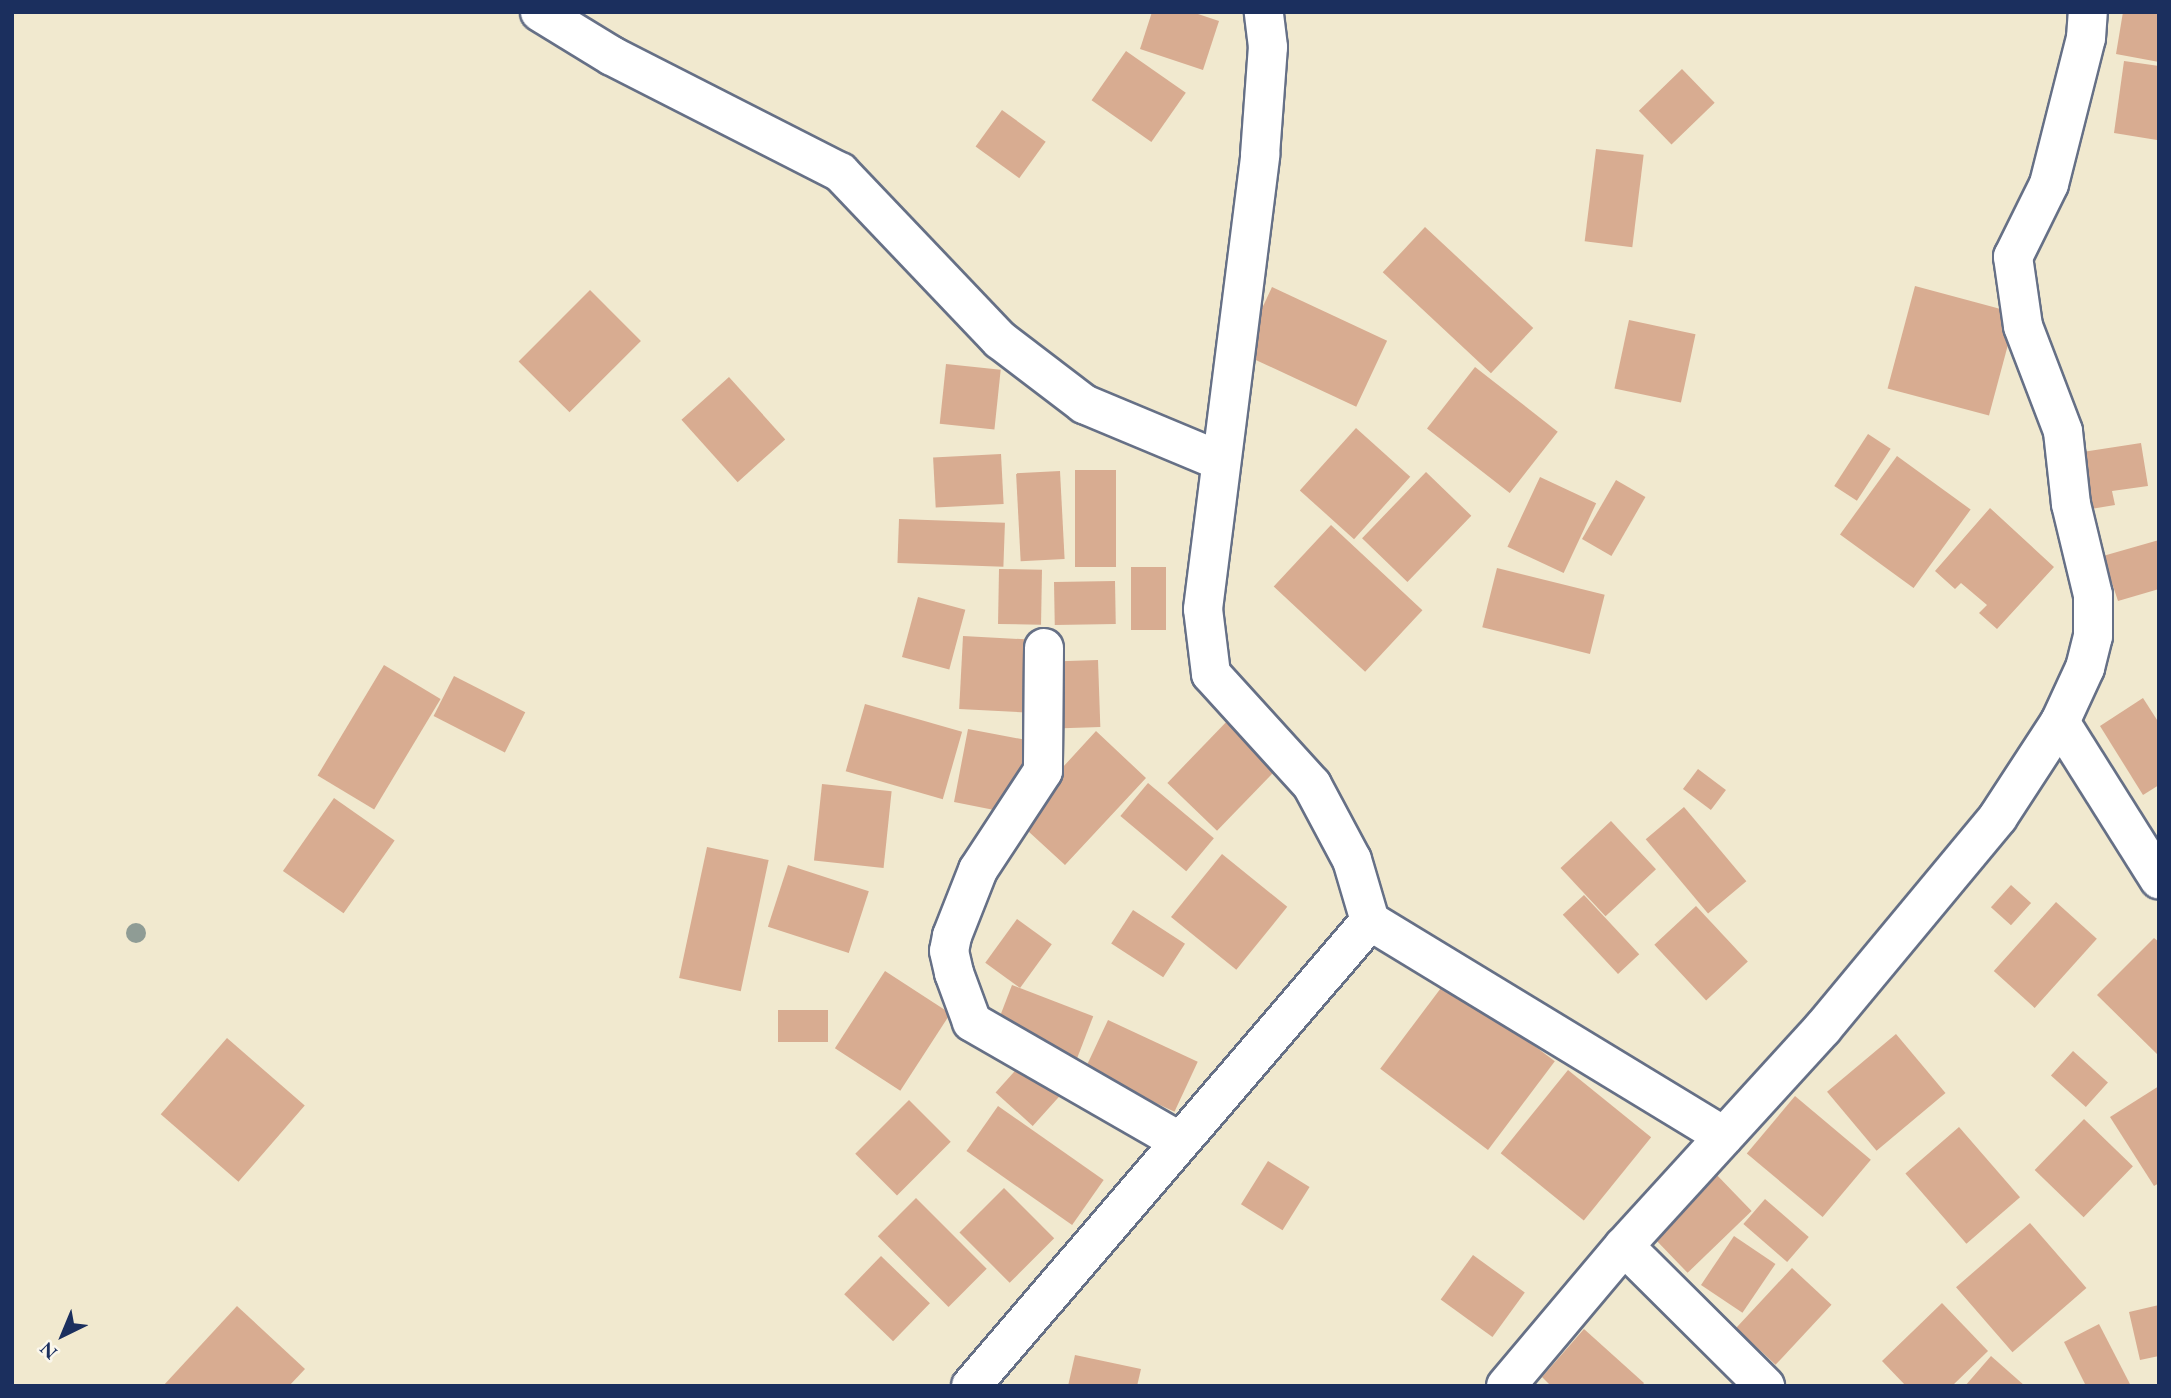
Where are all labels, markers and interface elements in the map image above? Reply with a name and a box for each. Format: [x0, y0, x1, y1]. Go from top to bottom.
north arrow [28, 1300, 98, 1370]
text: N [34, 1336, 62, 1365]

